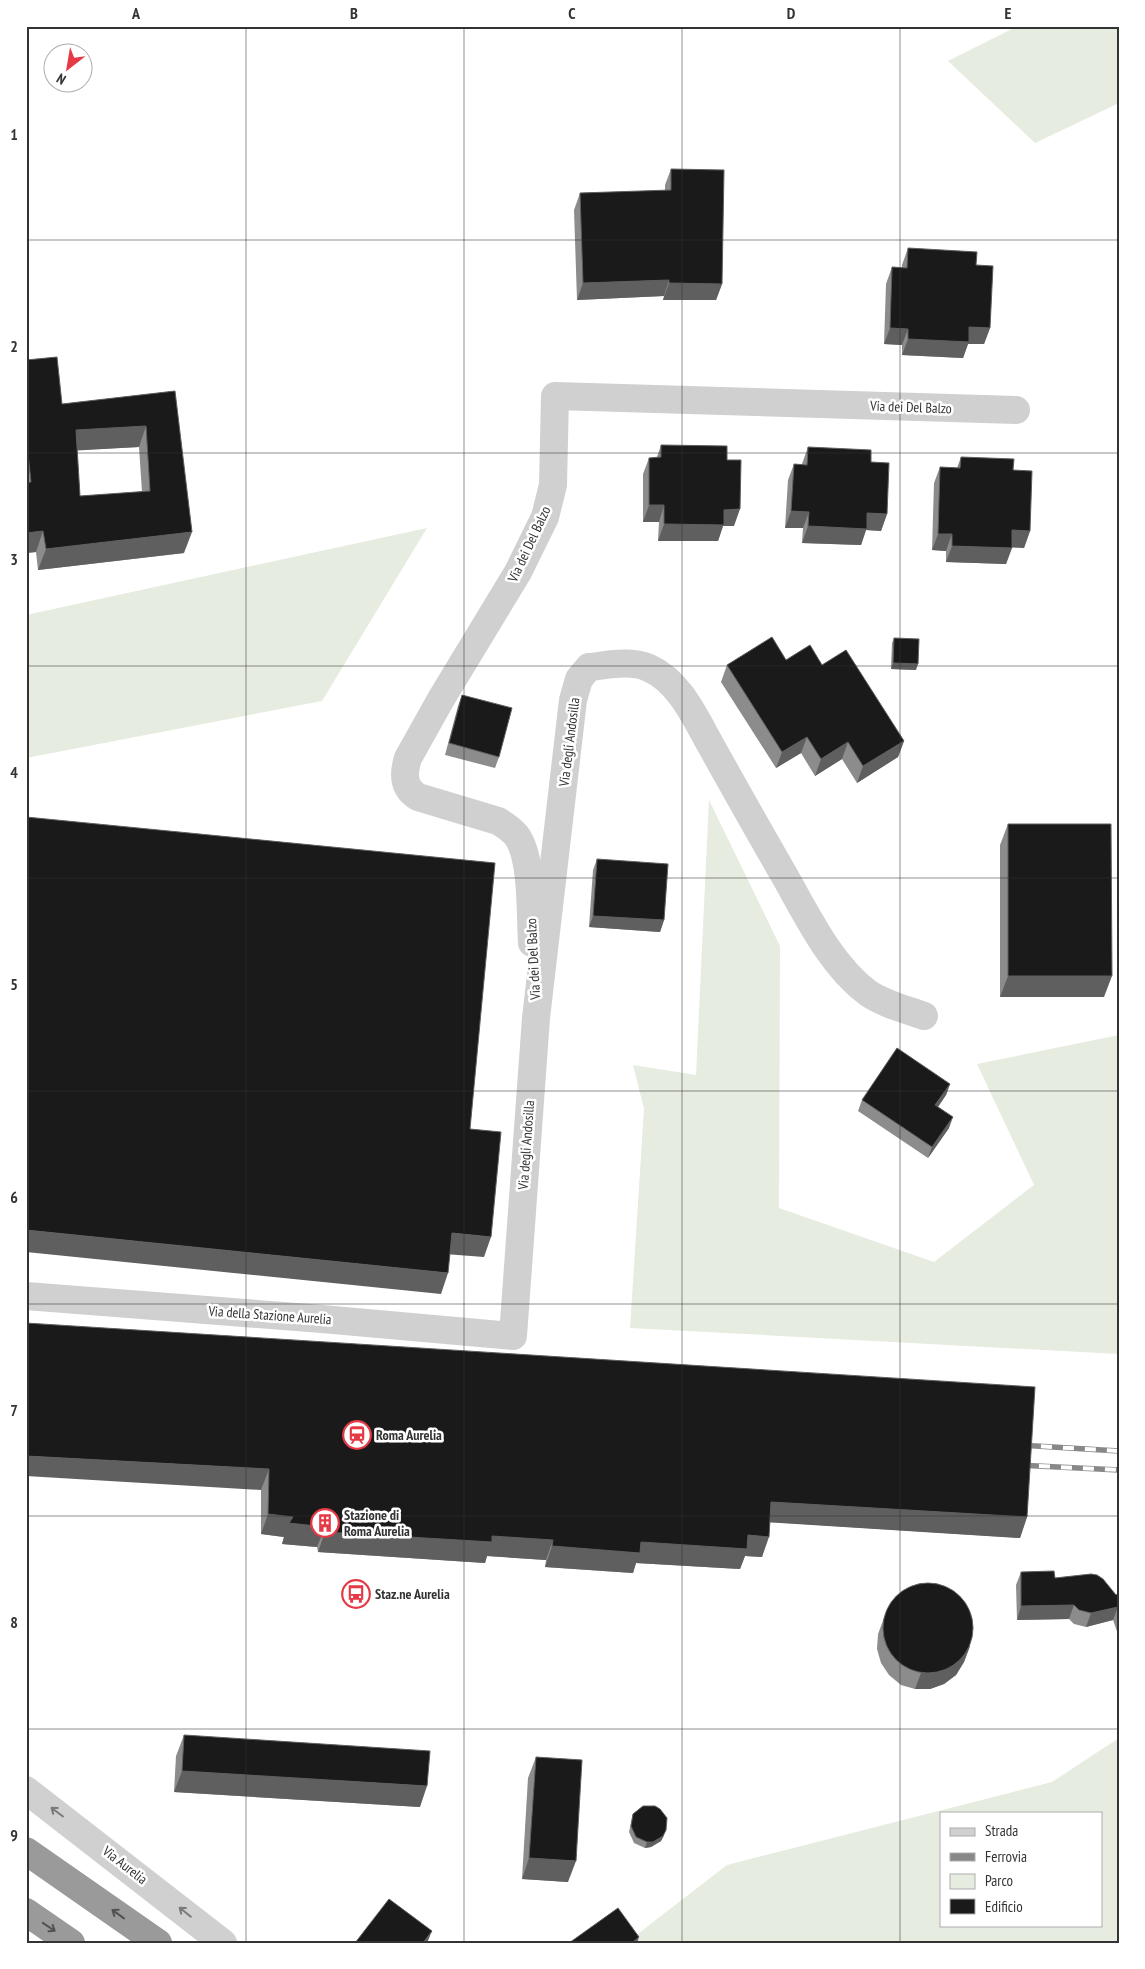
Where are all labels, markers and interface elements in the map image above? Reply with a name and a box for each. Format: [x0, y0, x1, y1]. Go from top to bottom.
text: A [131, 3, 141, 23]
text: B [350, 3, 358, 23]
text: C [568, 3, 576, 23]
text: D [787, 3, 796, 23]
text: E [1005, 3, 1012, 23]
north arrow [42, 42, 92, 92]
text: N [53, 69, 69, 89]
text: 1 [10, 124, 18, 144]
text: 2 [10, 336, 18, 356]
street label: Via dei Del Balzo [869, 397, 952, 417]
street label: Via dei Del Balzo [503, 503, 554, 586]
text: 3 [10, 549, 18, 569]
street label: Via degli Andosilla [554, 696, 583, 789]
text: 4 [10, 762, 18, 782]
street label: Via dei Del Balzo [522, 918, 544, 1001]
text: 5 [10, 974, 18, 994]
street label: Via degli Andosilla [514, 1100, 538, 1191]
text: 6 [10, 1187, 18, 1207]
street label: Via della Stazione Aurelia [207, 1302, 332, 1328]
text: 7 [10, 1400, 18, 1420]
station icon: Roma Aurelia [342, 1420, 372, 1450]
place label: Roma Aurelia [376, 1426, 442, 1444]
place label: Stazione di Roma Aurelia [344, 1506, 410, 1540]
building icon: Stazione di Roma Aurelia [310, 1508, 340, 1538]
bus stop icon: Staz.ne Aurelia [341, 1579, 371, 1609]
place label: Staz.ne Aurelia [375, 1585, 450, 1603]
text: 8 [10, 1612, 18, 1632]
one-way arrow [51, 1807, 64, 1818]
legend [940, 1812, 1102, 1926]
text: Strada [985, 1821, 1018, 1840]
text: 9 [10, 1825, 18, 1845]
street label: Via Aurelia [98, 1841, 151, 1888]
text: Ferrovia [985, 1847, 1027, 1866]
text: Parco [985, 1871, 1013, 1890]
text: Edificio [985, 1897, 1023, 1916]
one-way arrow [179, 1907, 192, 1918]
one-way arrow [112, 1909, 125, 1920]
one-way arrow [41, 1923, 55, 1933]

